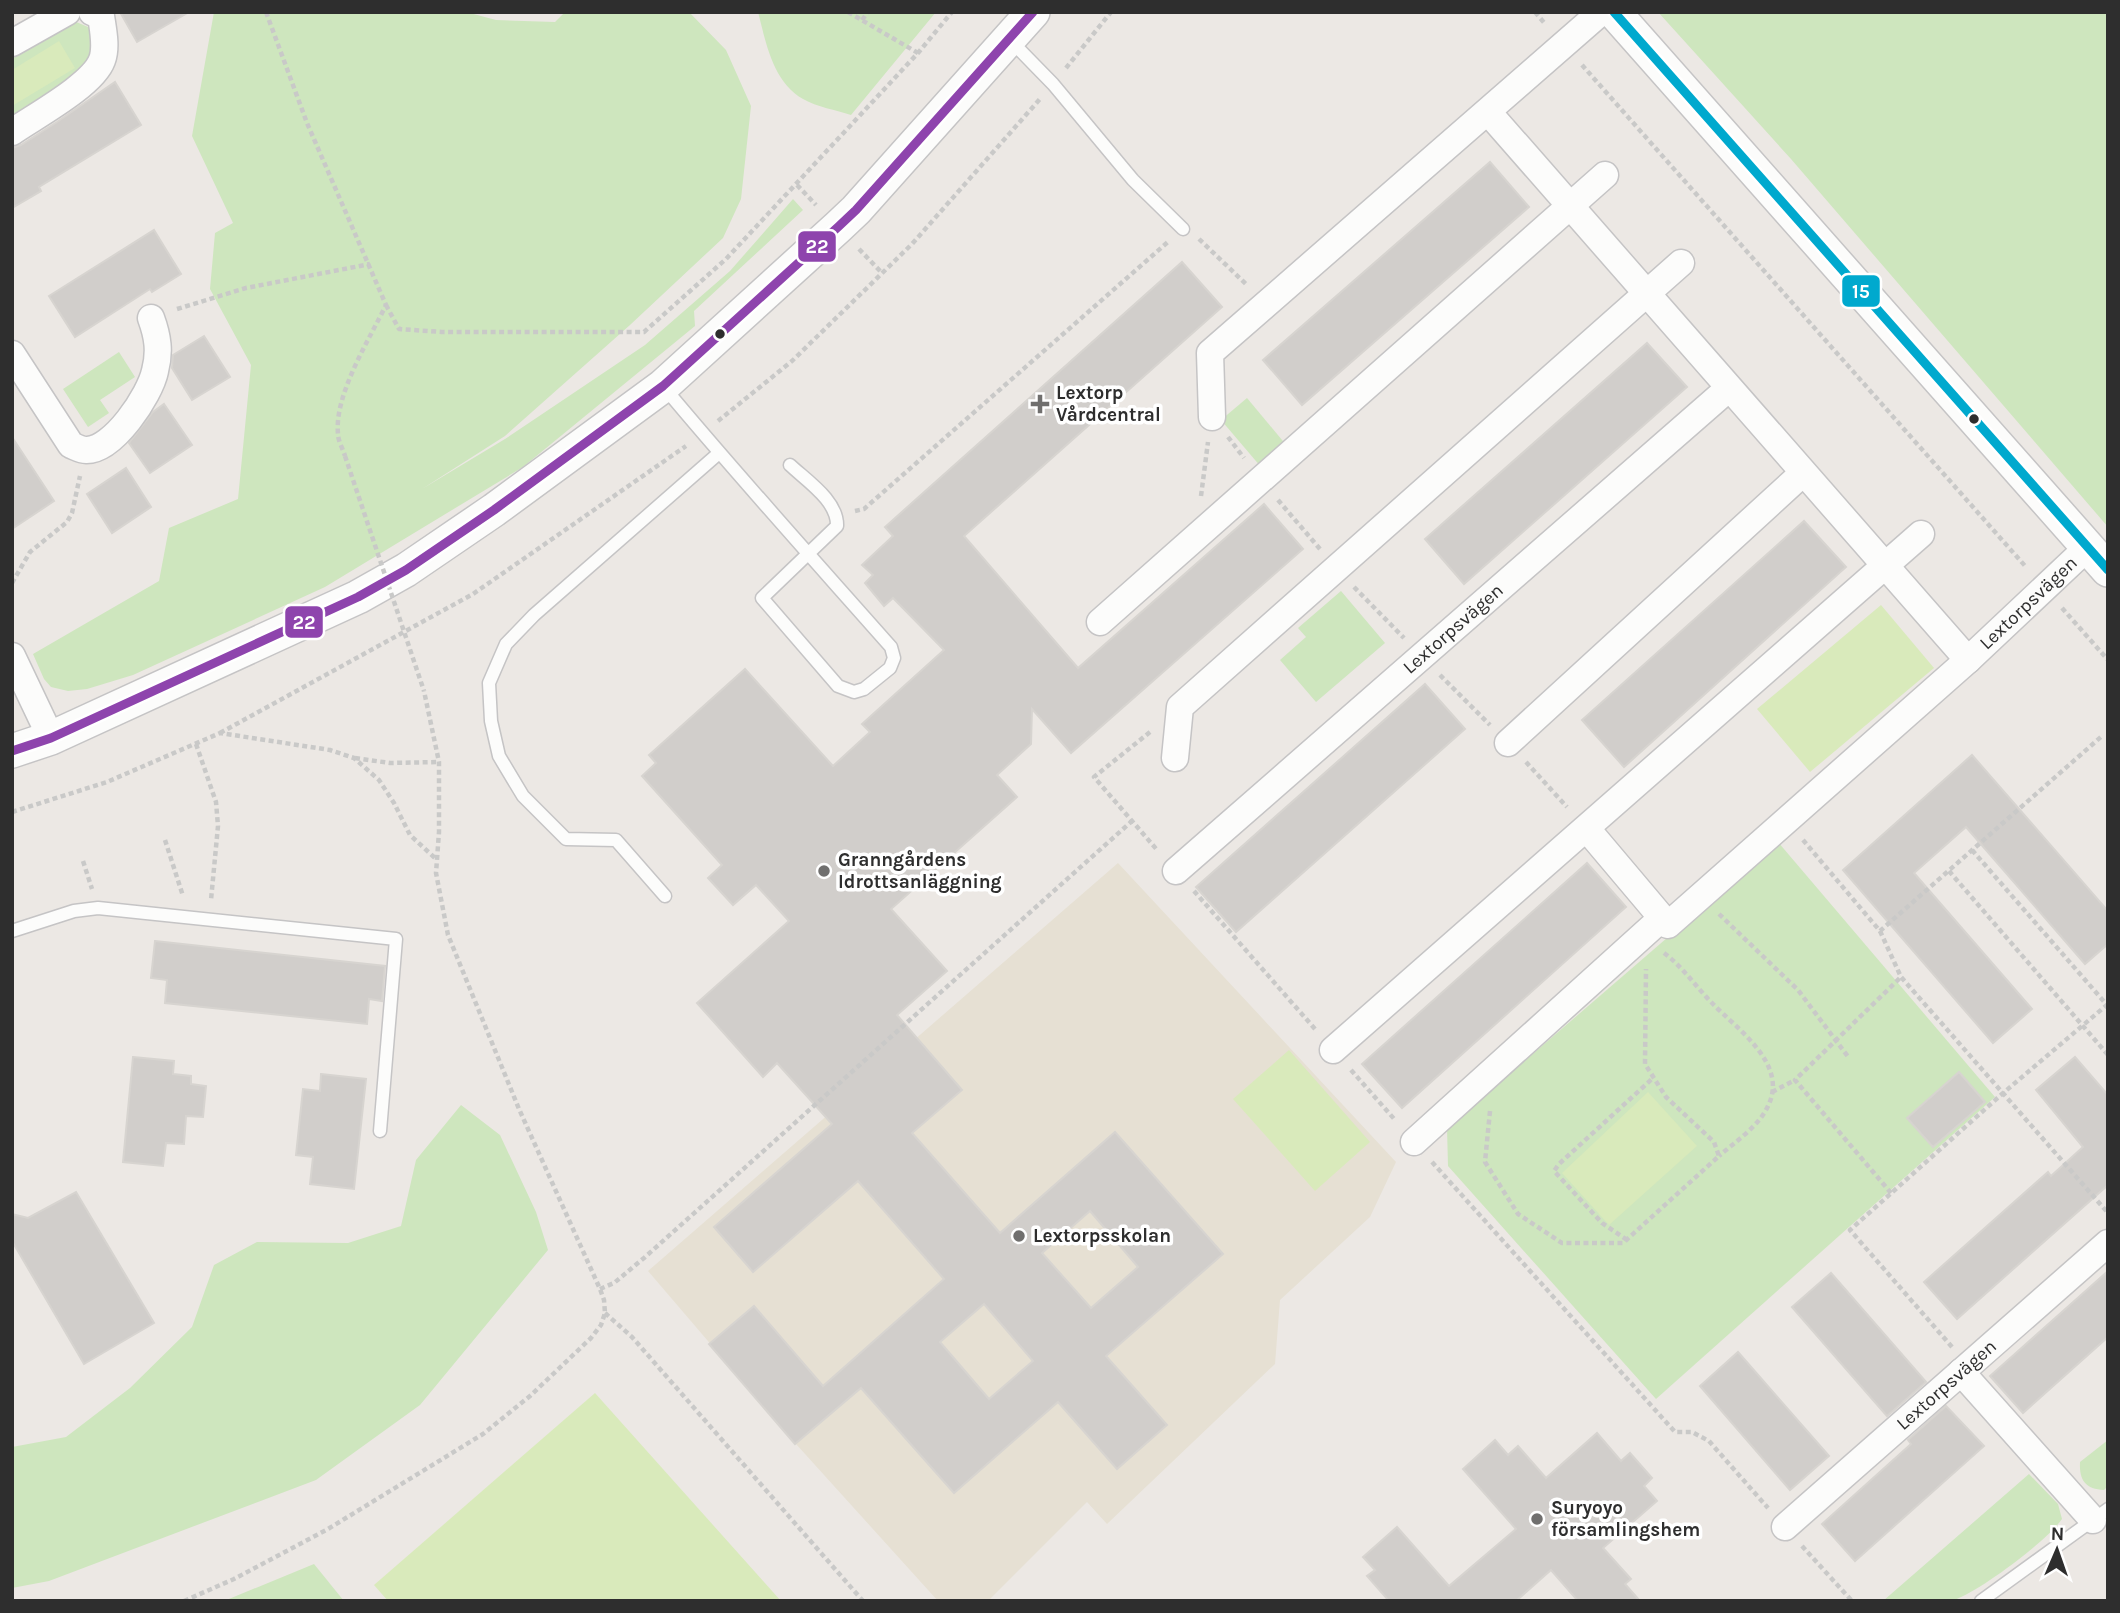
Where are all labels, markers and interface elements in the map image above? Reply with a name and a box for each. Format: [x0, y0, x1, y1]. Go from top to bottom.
line badge: 22 [797, 230, 837, 263]
text: 22 [806, 236, 829, 258]
line badge: 15 [1841, 274, 1881, 308]
text: 15 [1852, 281, 1870, 303]
unlabelled marker [713, 327, 727, 341]
place label: Lextorp Vårdcentral [1056, 382, 1161, 426]
marker: Lextorp Vårdcentral [1030, 394, 1050, 414]
unlabelled marker [1967, 412, 1981, 426]
street label: Lextorpsvägen [1975, 552, 2082, 654]
street label: Lextorpsvägen [1399, 579, 1508, 679]
line badge: 22 [284, 605, 324, 639]
text: 22 [293, 612, 316, 634]
place label: Granngårdens Idrottsanläggning [838, 849, 1002, 893]
marker: Granngårdens Idrottsanläggning [816, 863, 832, 879]
place label: Lextorpsskolan [1033, 1225, 1171, 1247]
marker: Lextorpsskolan [1011, 1228, 1027, 1244]
street label: Lextorpsvägen [1892, 1335, 2001, 1435]
place label: Suryoyo församlingshem [1551, 1497, 1700, 1541]
marker: Suryoyo församlingshem [1529, 1511, 1545, 1527]
north arrow [2022, 1515, 2092, 1585]
text: N [2050, 1523, 2065, 1545]

